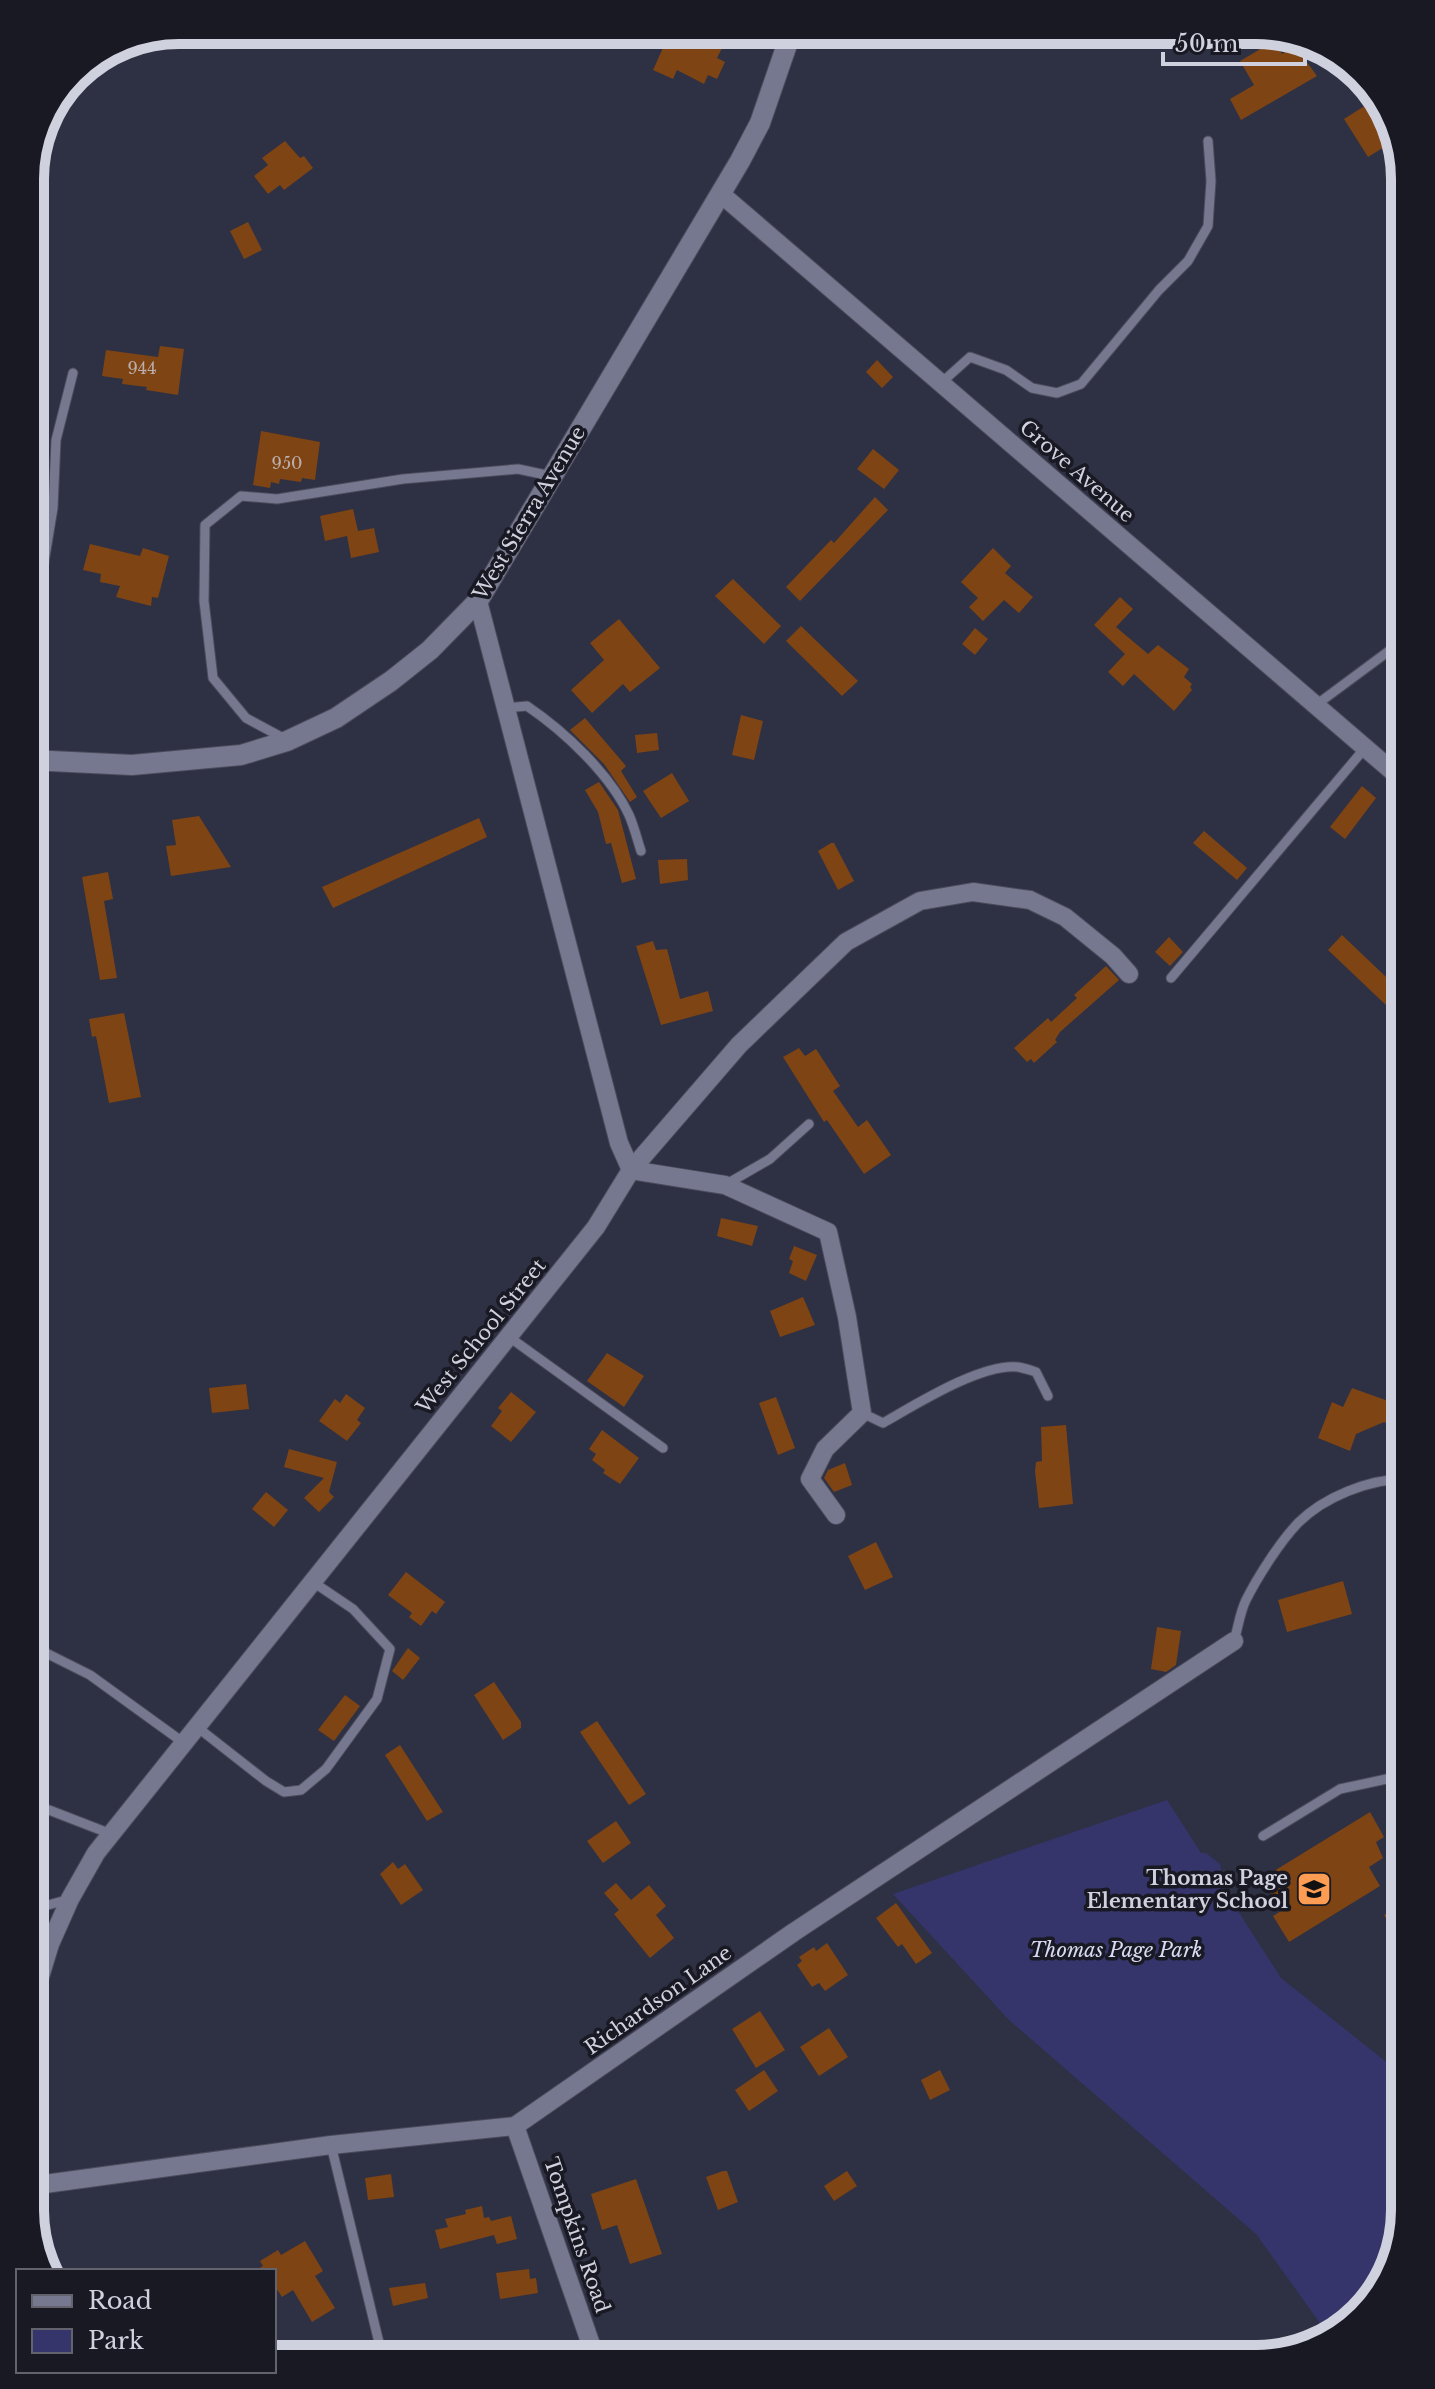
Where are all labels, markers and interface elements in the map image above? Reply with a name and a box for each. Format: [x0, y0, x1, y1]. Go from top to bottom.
scale bar [1163, 16, 1305, 66]
text: 50 m [1175, 29, 1239, 58]
house number: 944 [127, 358, 157, 378]
street label: Grove Avenue [1015, 415, 1139, 527]
street label: West Sierra Avenue [467, 422, 590, 605]
house number: 950 [272, 453, 302, 473]
street label: West School Street [411, 1254, 551, 1419]
place label: Thomas Page Elementary School [1087, 1866, 1288, 1913]
school or university icon: Thomas Page Elementary School [1295, 1870, 1333, 1908]
park label: Thomas Page Park [1030, 1938, 1202, 1962]
street label: Richardson Lane [580, 1940, 736, 2060]
street label: Tompkins Road [539, 2154, 615, 2316]
legend [16, 2269, 276, 2373]
text: Road [88, 2286, 152, 2315]
text: Park [88, 2326, 144, 2355]

